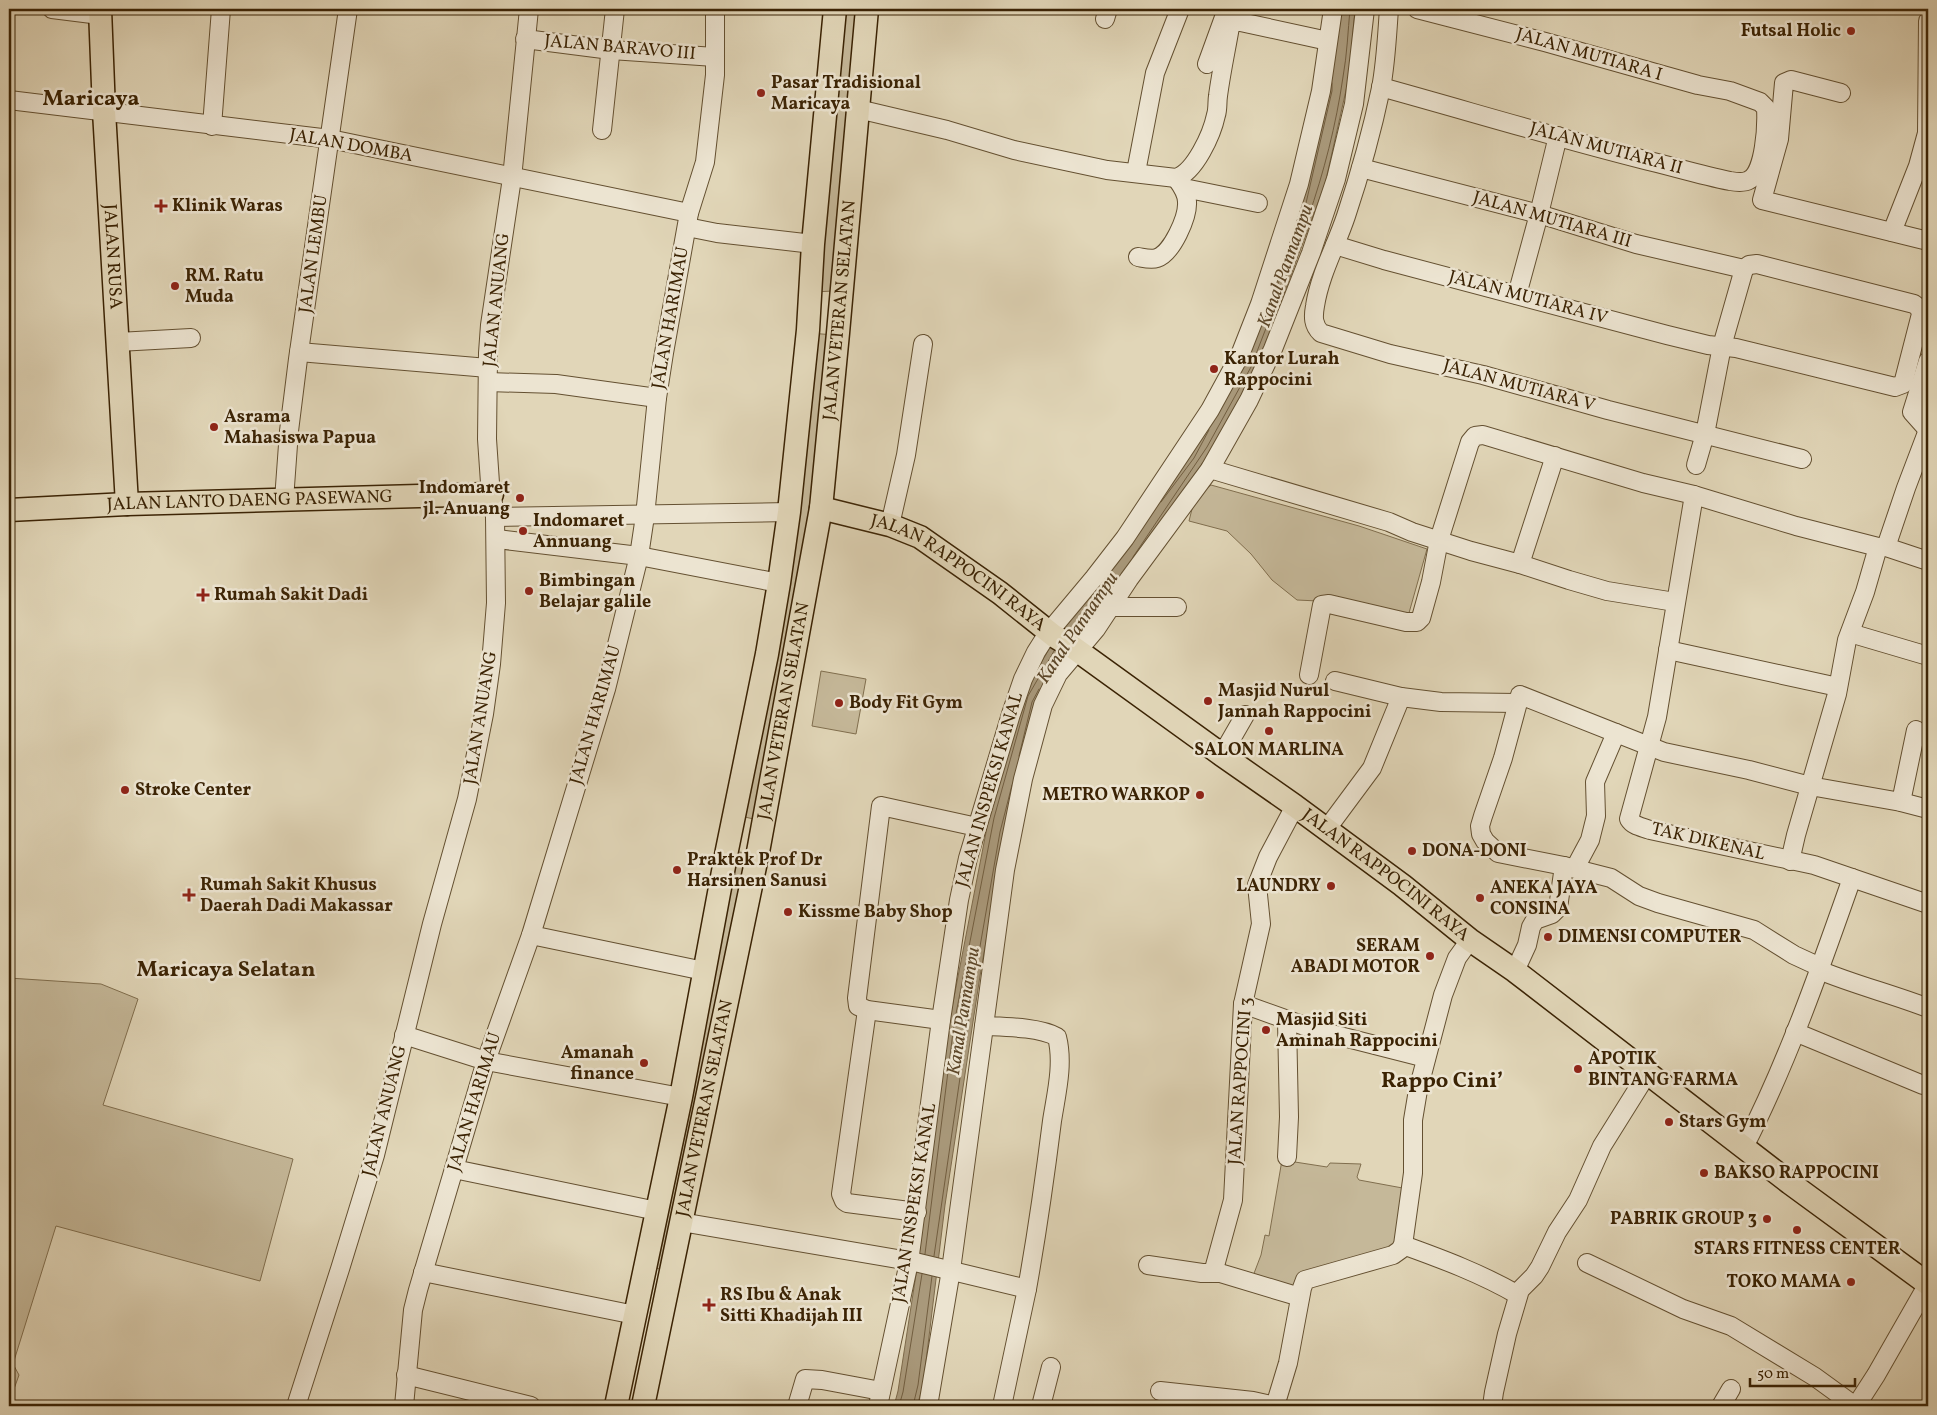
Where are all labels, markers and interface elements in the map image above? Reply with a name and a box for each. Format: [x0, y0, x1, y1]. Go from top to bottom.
place label: Futsal Holic [1741, 19, 1841, 44]
street label: JALAN MUTIARA I [1513, 22, 1665, 88]
marker: Futsal Holic [1845, 25, 1857, 37]
street label: JALAN BARAVO III [543, 29, 697, 67]
place label: Pasar Tradisional Maricaya [771, 71, 921, 117]
district label: Maricaya [43, 84, 139, 115]
marker: Pasar Tradisional Maricaya [755, 87, 767, 99]
street label: JALAN MUTIARA II [1527, 117, 1685, 181]
street label: JALAN DOMBA [287, 123, 415, 169]
street label: JALAN MUTIARA III [1470, 185, 1634, 255]
street label: JALAN LEMBU [293, 193, 335, 315]
place label: Klinik Waras [172, 194, 283, 219]
marker: Klinik Waras [154, 199, 168, 213]
street label: JALAN VETERAN SELATAN [817, 199, 862, 422]
water label: Kanal Pannampu [1252, 200, 1320, 331]
street label: JALAN RUSA [97, 203, 128, 310]
street label: JALAN ANUANG [478, 232, 516, 368]
street label: JALAN HARIMAU [646, 245, 696, 391]
place label: RM. Ratu Muda [185, 264, 264, 310]
street label: JALAN MUTIARA IV [1446, 265, 1610, 331]
marker: RM. Ratu Muda [169, 280, 181, 292]
place label: Kantor Lurah Rappocini [1224, 347, 1340, 393]
street label: JALAN MUTIARA V [1440, 354, 1598, 418]
marker: Kantor Lurah Rappocini [1208, 363, 1220, 375]
place label: Asrama Mahasiswa Papua [224, 405, 376, 451]
marker: Asrama Mahasiswa Papua [208, 421, 220, 433]
place label: Indomaret jl. Anuang [419, 476, 510, 522]
street label: JALAN LANTO DAENG PASEWANG [106, 484, 393, 518]
marker: Indomaret jl. Anuang [514, 492, 526, 504]
street label: JALAN RAPPOCINI RAYA [868, 508, 1052, 638]
place label: Indomaret Annuang [533, 509, 625, 555]
marker: Indomaret Annuang [517, 525, 529, 537]
water label: Kanal Pannampu [1031, 567, 1125, 689]
place label: Bimbingan Belajar galile [539, 569, 651, 615]
place label: Rumah Sakit Dadi [214, 583, 368, 608]
marker: Bimbingan Belajar galile [523, 585, 535, 597]
marker: Rumah Sakit Dadi [196, 588, 210, 602]
street label: JALAN VETERAN SELATAN [752, 600, 816, 822]
street label: JALAN HARIMAU [564, 642, 628, 788]
street label: JALAN ANUANG [458, 649, 504, 787]
place label: Masjid Nurul Jannah Rappocini [1217, 679, 1371, 725]
street label: JALAN INSPEKSI KANAL [950, 689, 1030, 891]
place label: Body Fit Gym [849, 691, 963, 716]
marker: Masjid Nurul Jannah Rappocini [1202, 695, 1214, 707]
marker: Body Fit Gym [833, 697, 845, 709]
marker: SALON MARLINA [1263, 725, 1275, 737]
place label: SALON MARLINA [1194, 738, 1344, 763]
place label: Stroke Center [135, 778, 251, 803]
place label: METRO WARKOP [1042, 783, 1190, 808]
marker: Stroke Center [119, 784, 131, 796]
marker: METRO WARKOP [1194, 789, 1206, 801]
street label: JALAN RAPPOCINI RAYA [1297, 803, 1475, 947]
street label: TAK DIKENAL [1649, 817, 1767, 867]
place label: DONA-DONI [1422, 839, 1527, 864]
marker: DONA-DONI [1406, 845, 1418, 857]
place label: Praktek Prof Dr Harsinen Sanusi [687, 848, 827, 894]
marker: Praktek Prof Dr Harsinen Sanusi [671, 864, 683, 876]
place label: Rumah Sakit Khusus Daerah Dadi Makassar [200, 873, 393, 919]
place label: LAUNDRY [1236, 874, 1322, 899]
place label: ANEKA JAYA CONSINA [1490, 876, 1598, 922]
marker: LAUNDRY [1325, 880, 1337, 892]
marker: Rumah Sakit Khusus Daerah Dadi Makassar [182, 888, 196, 902]
marker: ANEKA JAYA CONSINA [1474, 892, 1486, 904]
place label: Kissme Baby Shop [798, 900, 953, 925]
marker: Kissme Baby Shop [782, 906, 794, 918]
place label: DIMENSI COMPUTER [1558, 925, 1742, 950]
marker: DIMENSI COMPUTER [1542, 931, 1554, 943]
place label: SERAM ABADI MOTOR [1291, 934, 1420, 980]
water label: Kanal Pannampu [941, 945, 987, 1077]
marker: SERAM ABADI MOTOR [1424, 950, 1436, 962]
district label: Maricaya Selatan [137, 955, 315, 986]
street label: JALAN RAPPOCINI 3 [1223, 996, 1259, 1166]
street label: JALAN VETERAN SELATAN [670, 998, 739, 1219]
place label: Masjid Siti Aminah Rappocini [1276, 1008, 1438, 1054]
marker: Masjid Siti Aminah Rappocini [1260, 1024, 1272, 1036]
street label: JALAN HARIMAU [442, 1029, 508, 1175]
place label: Amanah finance [561, 1041, 634, 1087]
street label: JALAN ANUANG [357, 1043, 413, 1179]
place label: APOTIK BINTANG FARMA [1588, 1047, 1738, 1093]
marker: Amanah finance [638, 1057, 650, 1069]
marker: APOTIK BINTANG FARMA [1572, 1063, 1584, 1075]
district label: Rappo Ciniʼ [1381, 1066, 1503, 1097]
street label: JALAN INSPEKSI KANAL [887, 1101, 943, 1305]
place label: Stars Gym [1679, 1110, 1766, 1135]
marker: Stars Gym [1663, 1116, 1675, 1128]
place label: BAKSO RAPPOCINI [1714, 1161, 1879, 1186]
marker: BAKSO RAPPOCINI [1698, 1167, 1710, 1179]
place label: PABRIK GROUP 3 [1610, 1207, 1757, 1232]
marker: PABRIK GROUP 3 [1761, 1213, 1773, 1225]
marker: STARS FITNESS CENTER [1791, 1224, 1803, 1236]
place label: STARS FITNESS CENTER [1694, 1237, 1901, 1262]
place label: TOKO MAMA [1726, 1270, 1841, 1295]
marker: TOKO MAMA [1845, 1276, 1857, 1288]
place label: RS Ibu & Anak Sitti Khadijah III [720, 1283, 863, 1329]
marker: RS Ibu & Anak Sitti Khadijah III [702, 1298, 716, 1312]
scale bar [1750, 1355, 1854, 1387]
text: 50 m [1757, 1364, 1789, 1385]

